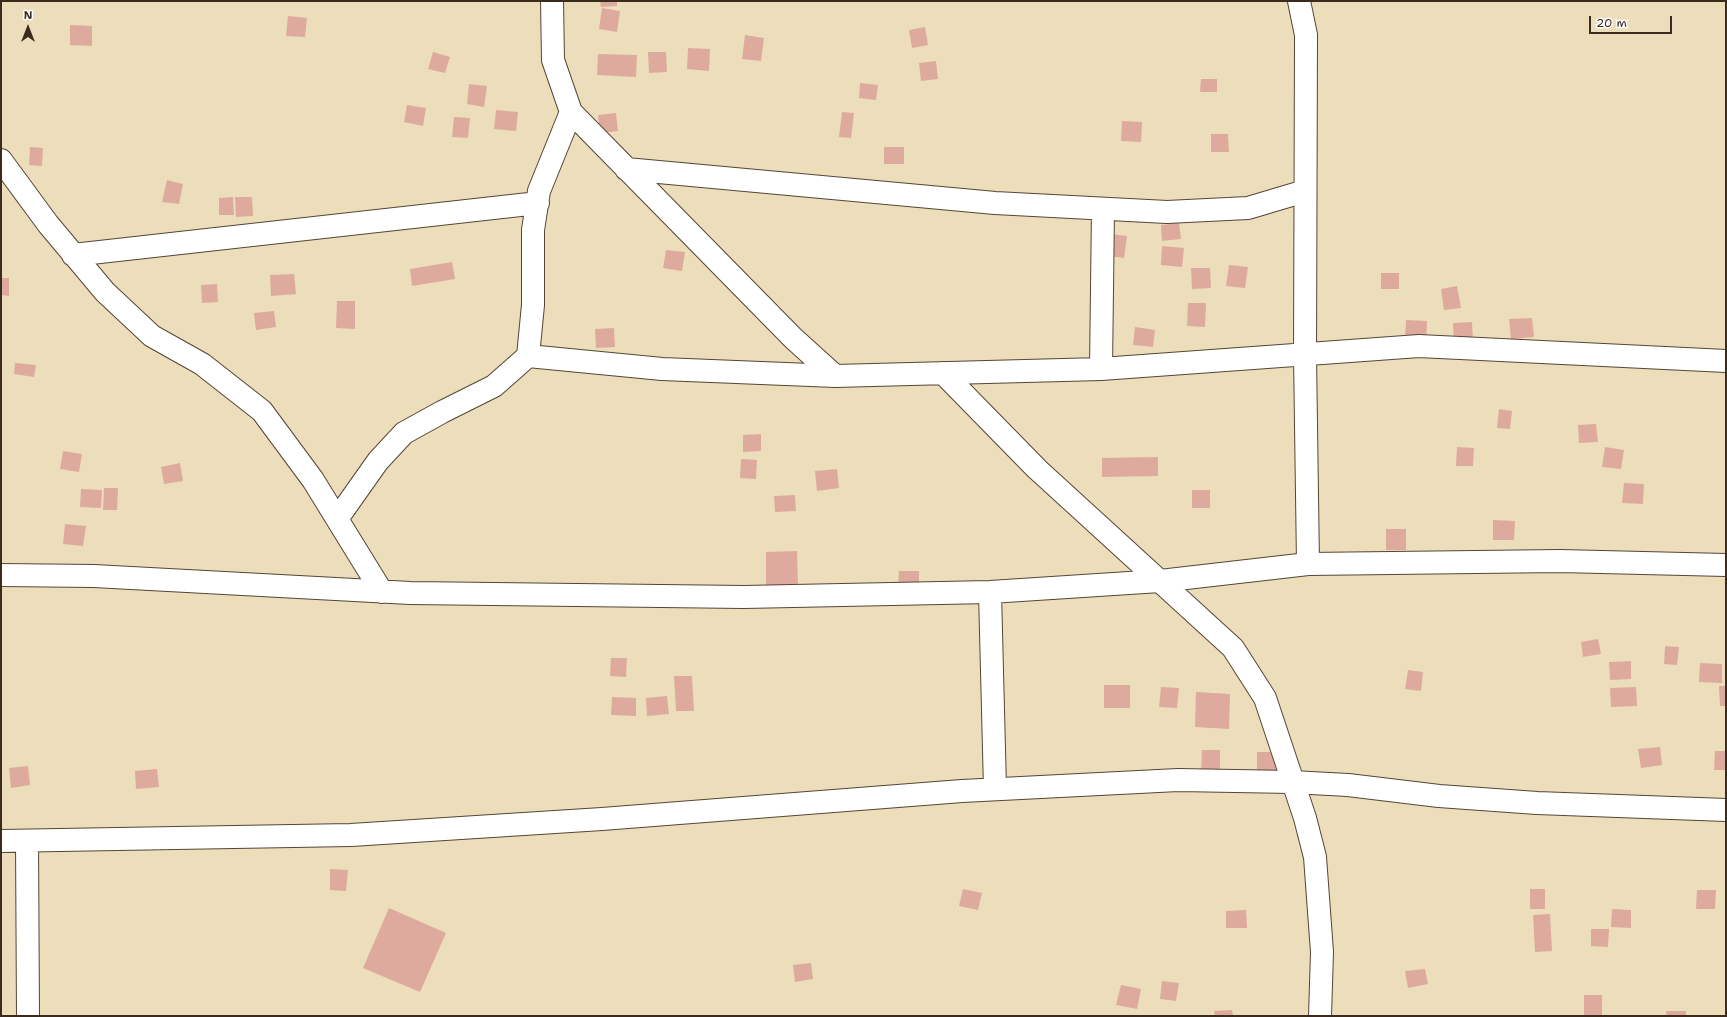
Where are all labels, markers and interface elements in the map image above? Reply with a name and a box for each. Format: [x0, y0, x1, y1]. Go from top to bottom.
north arrow [8, 8, 48, 48]
text: N [24, 8, 32, 23]
scale bar [1591, 8, 1674, 34]
text: 20 m [1596, 15, 1627, 31]

